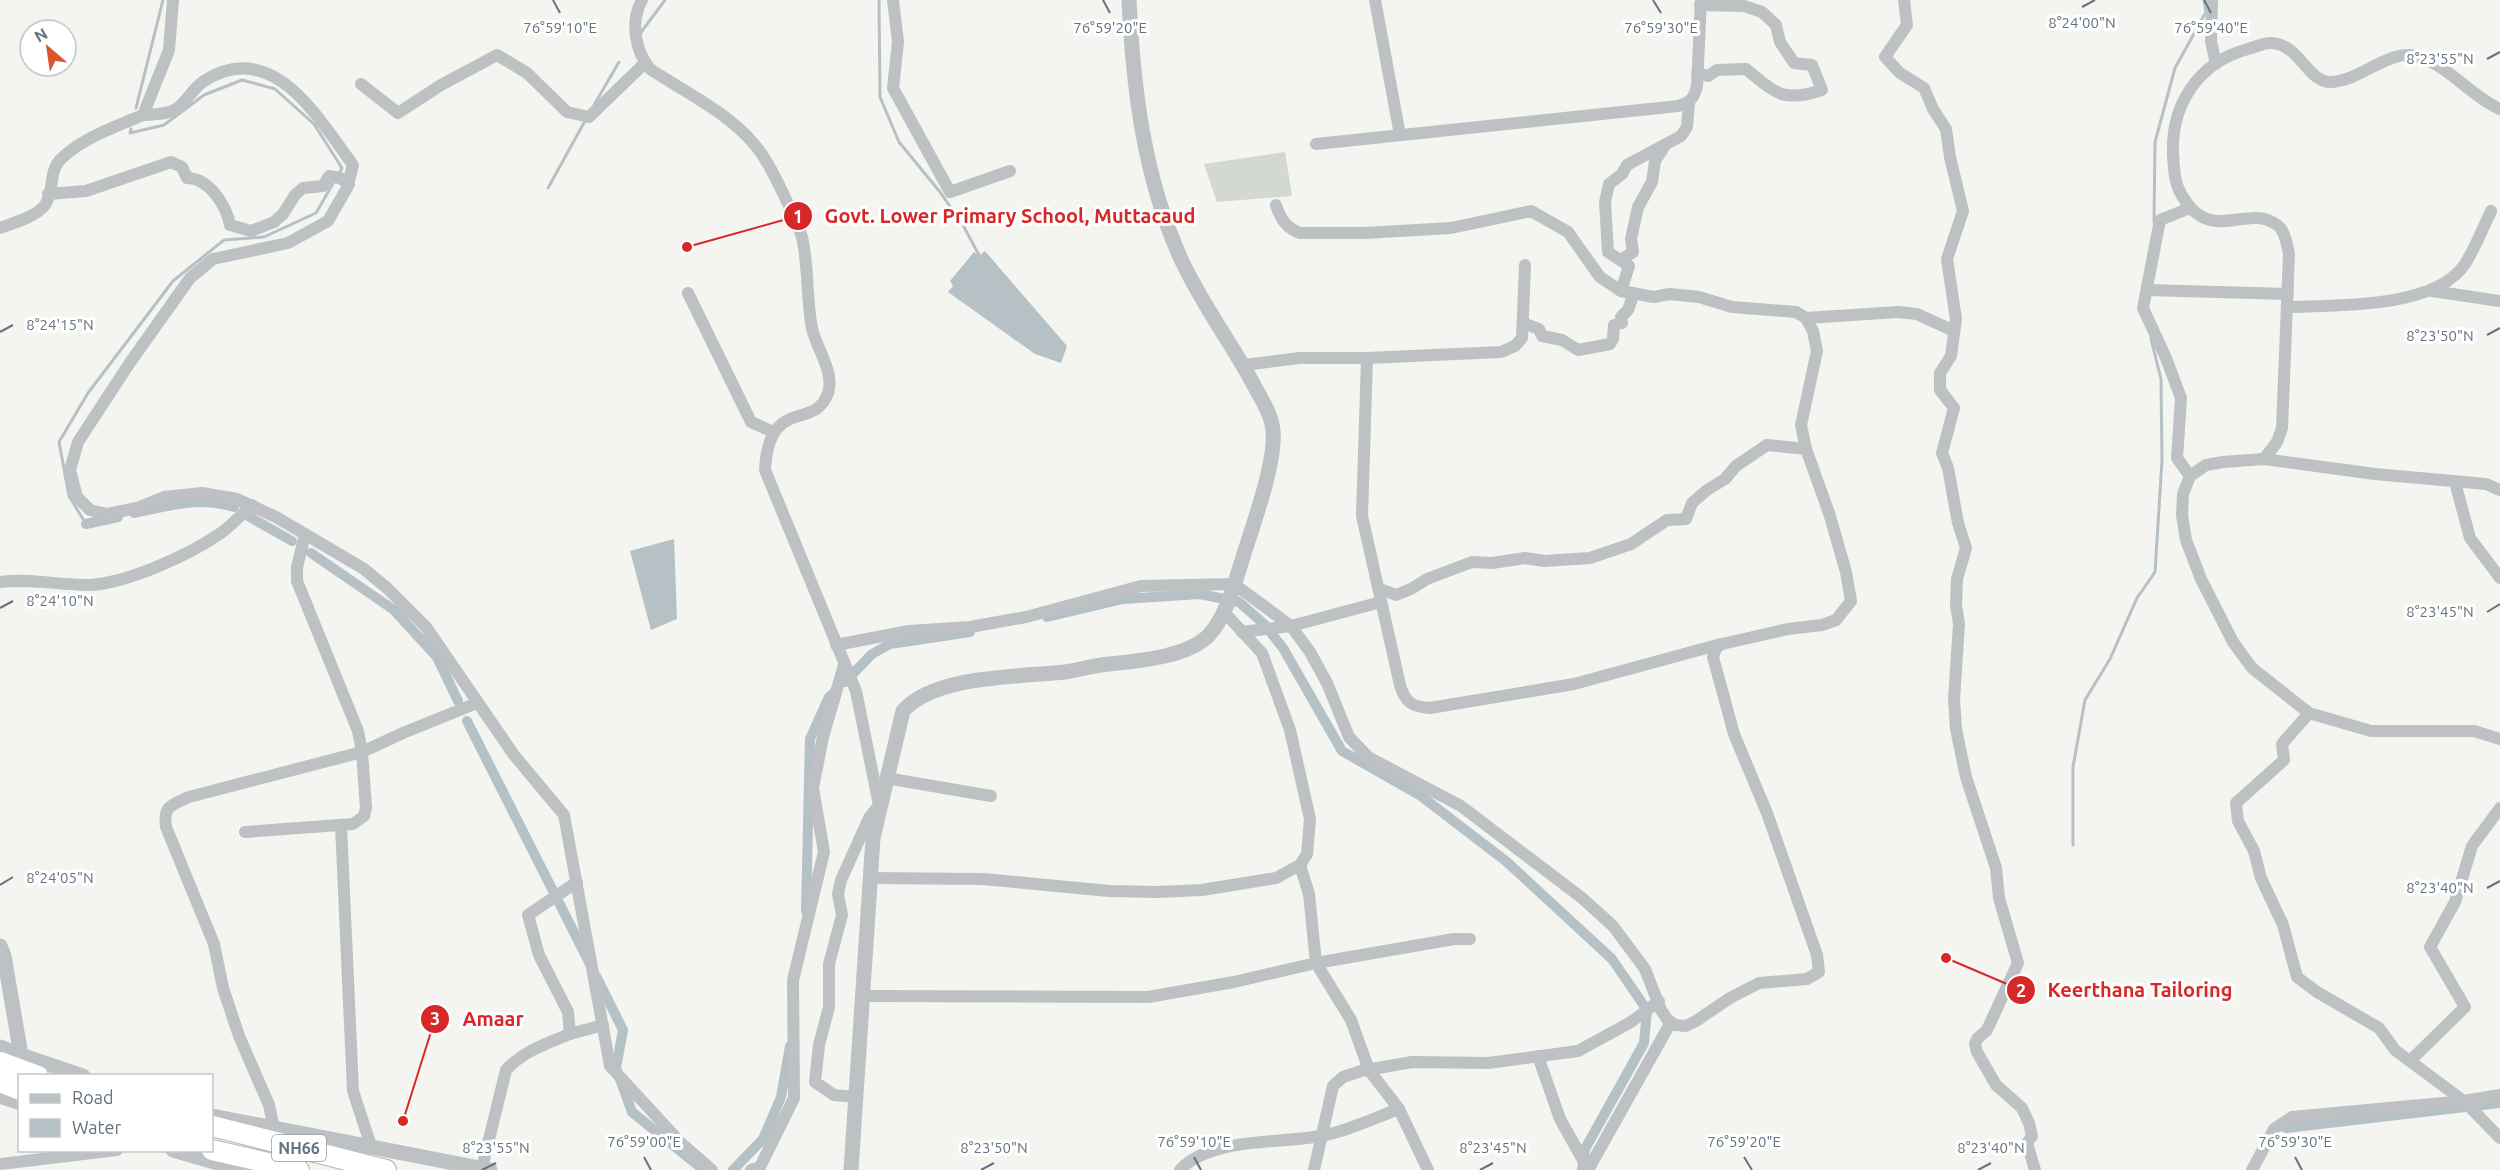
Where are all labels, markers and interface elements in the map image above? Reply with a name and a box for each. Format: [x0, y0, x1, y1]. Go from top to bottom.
text: 8°24'00"N [2048, 14, 2116, 31]
north arrow [18, 18, 78, 78]
text: 76°59'10"E [523, 19, 597, 36]
text: 76°59'20"E [1073, 19, 1147, 36]
text: 76°59'30"E [1624, 19, 1698, 36]
text: 76°59'40"E [2174, 19, 2248, 36]
text: N [31, 24, 50, 46]
text: 8°23'55"N [2406, 50, 2474, 67]
callout: Govt. Lower Primary School, Muttacaud [783, 197, 1208, 235]
text: Govt. Lower Primary School, Muttacaud [825, 204, 1195, 227]
text: 1 [793, 206, 803, 226]
text: 8°24'15"N [26, 316, 94, 333]
text: 8°23'50"N [2406, 327, 2474, 344]
text: 8°24'10"N [26, 592, 94, 609]
text: 8°23'45"N [2406, 603, 2474, 620]
text: 8°24'05"N [26, 869, 94, 886]
text: 8°23'40"N [2406, 879, 2474, 896]
callout: Keerthana Tailoring [2006, 971, 2244, 1009]
text: Keerthana Tailoring [2048, 978, 2232, 1001]
text: 2 [2016, 980, 2026, 1000]
callout: Amaar [420, 1000, 535, 1038]
text: Amaar [462, 1007, 524, 1030]
text: 3 [430, 1008, 440, 1028]
legend [18, 1074, 213, 1152]
text: Road [72, 1087, 114, 1107]
text: Water [72, 1117, 122, 1137]
text: 76°59'00"E [607, 1133, 681, 1150]
text: 76°59'10"E [1157, 1133, 1231, 1150]
text: 76°59'20"E [1707, 1133, 1781, 1150]
text: 76°59'30"E [2258, 1133, 2332, 1150]
road number: NH66 [272, 1135, 326, 1161]
text: 8°23'55"N [462, 1139, 530, 1156]
text: 8°23'50"N [960, 1139, 1028, 1156]
text: 8°23'45"N [1459, 1139, 1527, 1156]
text: 8°23'40"N [1957, 1139, 2025, 1156]

